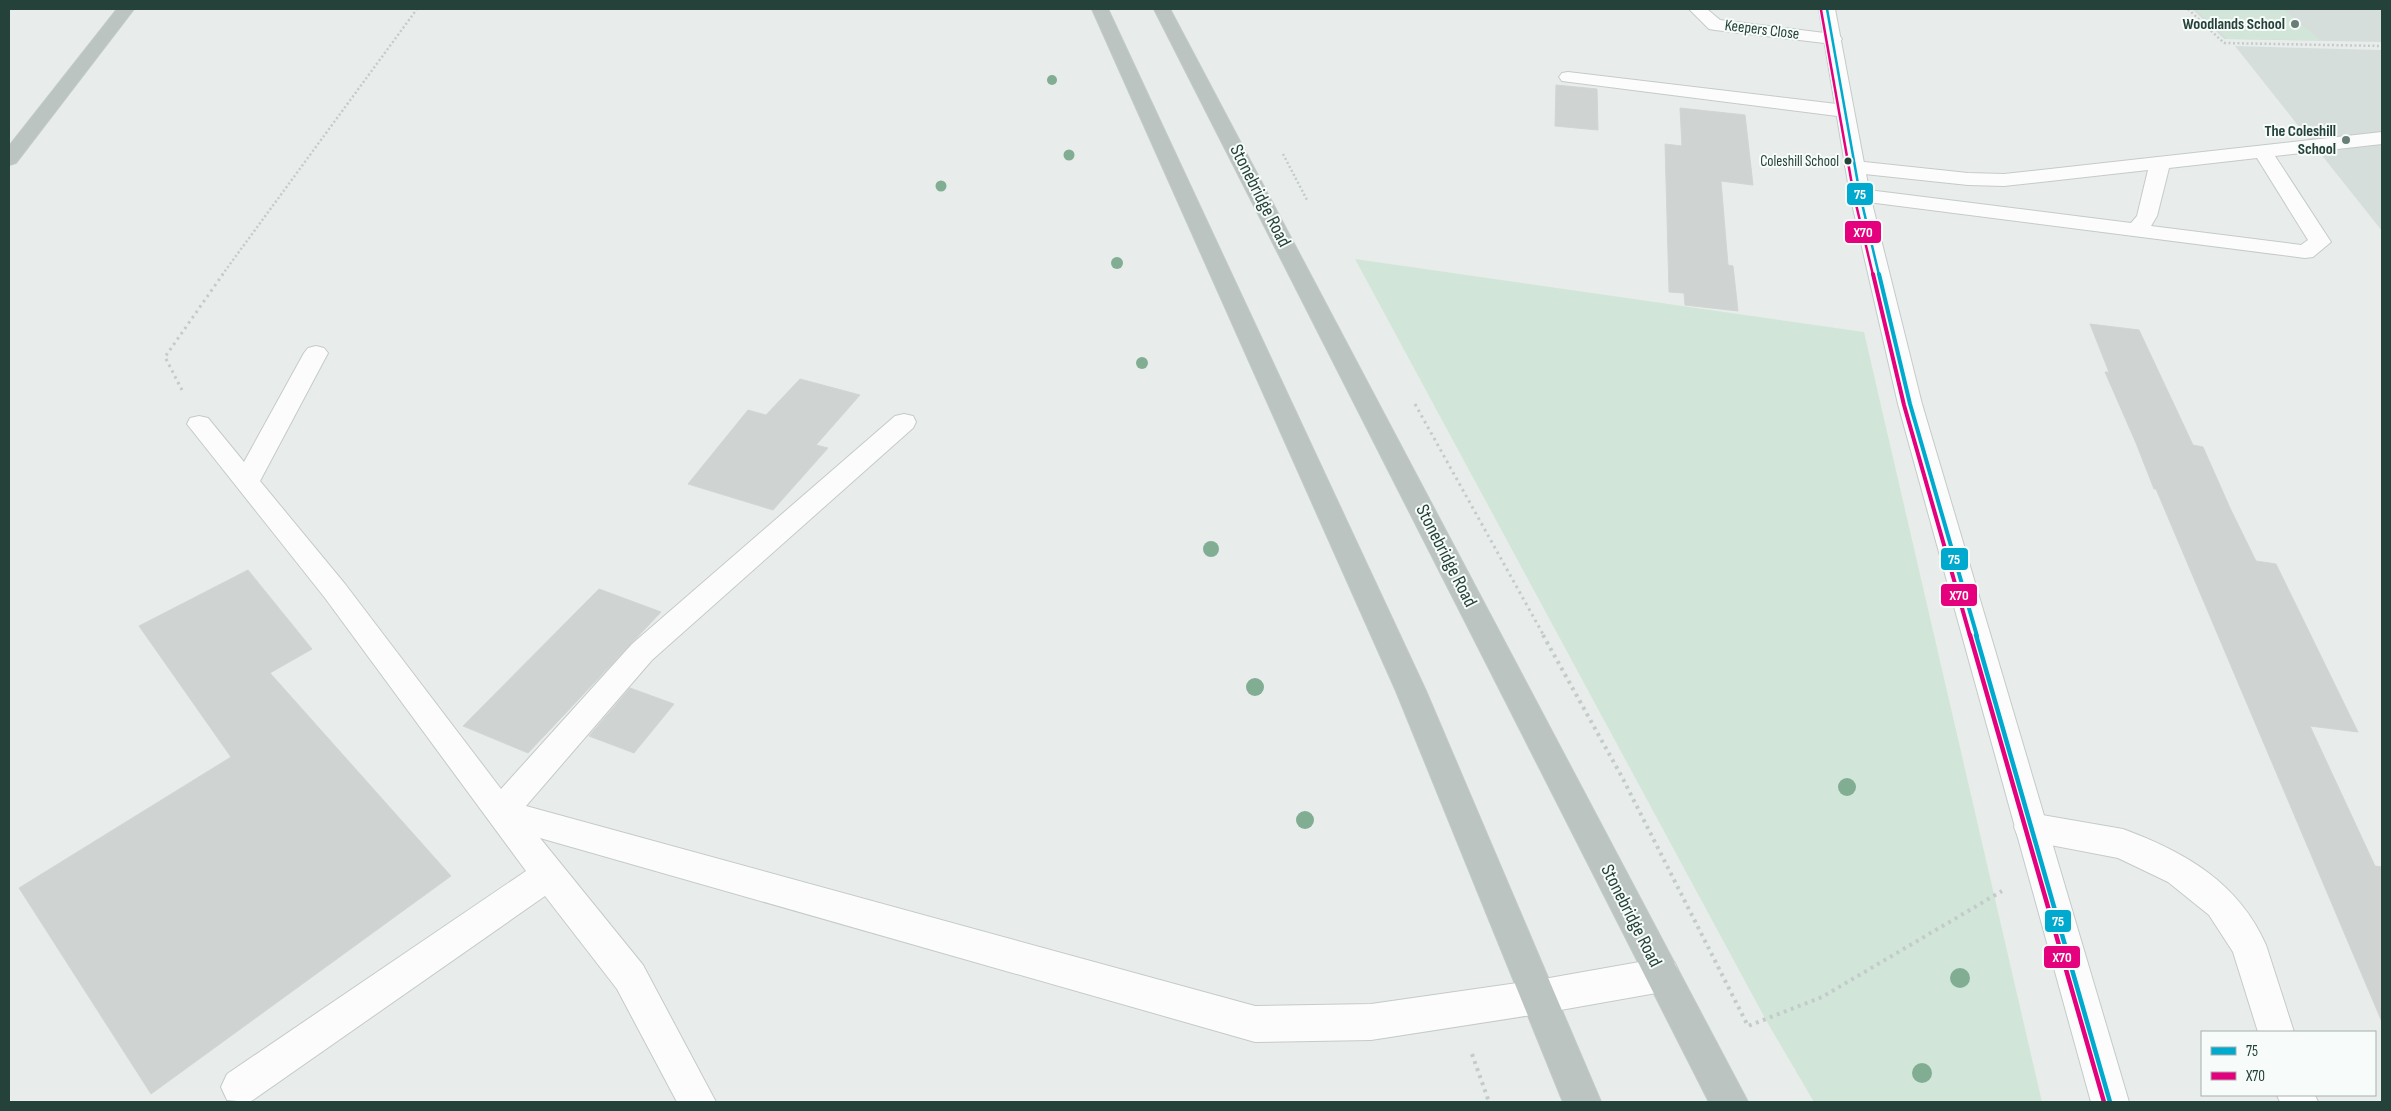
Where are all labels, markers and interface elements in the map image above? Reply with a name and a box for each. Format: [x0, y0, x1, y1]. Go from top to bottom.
place label: Woodlands School [2182, 15, 2285, 34]
street label: Keepers Close [1724, 16, 1800, 44]
marker: Woodlands School [2289, 18, 2301, 30]
place label: The Coleshill School [2265, 122, 2336, 159]
marker: The Coleshill School [2340, 134, 2352, 146]
street label: Stonebridge Road [1224, 141, 1296, 251]
place label: Coleshill School [1760, 152, 1839, 171]
marker: Coleshill School [1843, 156, 1853, 166]
line badge: 75 [1846, 182, 1874, 206]
text: 75 [1854, 186, 1866, 203]
line badge: X70 [1844, 220, 1882, 244]
text: X70 [1852, 224, 1873, 241]
street label: Stonebridge Road [1410, 501, 1482, 611]
line badge: 75 [1940, 547, 1969, 571]
text: 75 [1948, 551, 1960, 568]
line badge: X70 [1940, 583, 1978, 607]
text: X70 [1948, 587, 1969, 604]
street label: Stonebridge Road [1595, 861, 1667, 971]
line badge: 75 [2044, 909, 2072, 933]
text: 75 [2052, 913, 2064, 930]
line badge: X70 [2043, 945, 2081, 969]
text: X70 [2051, 949, 2072, 966]
legend [2201, 1031, 2376, 1096]
text: 75 [2246, 1042, 2258, 1061]
text: X70 [2245, 1067, 2265, 1086]

